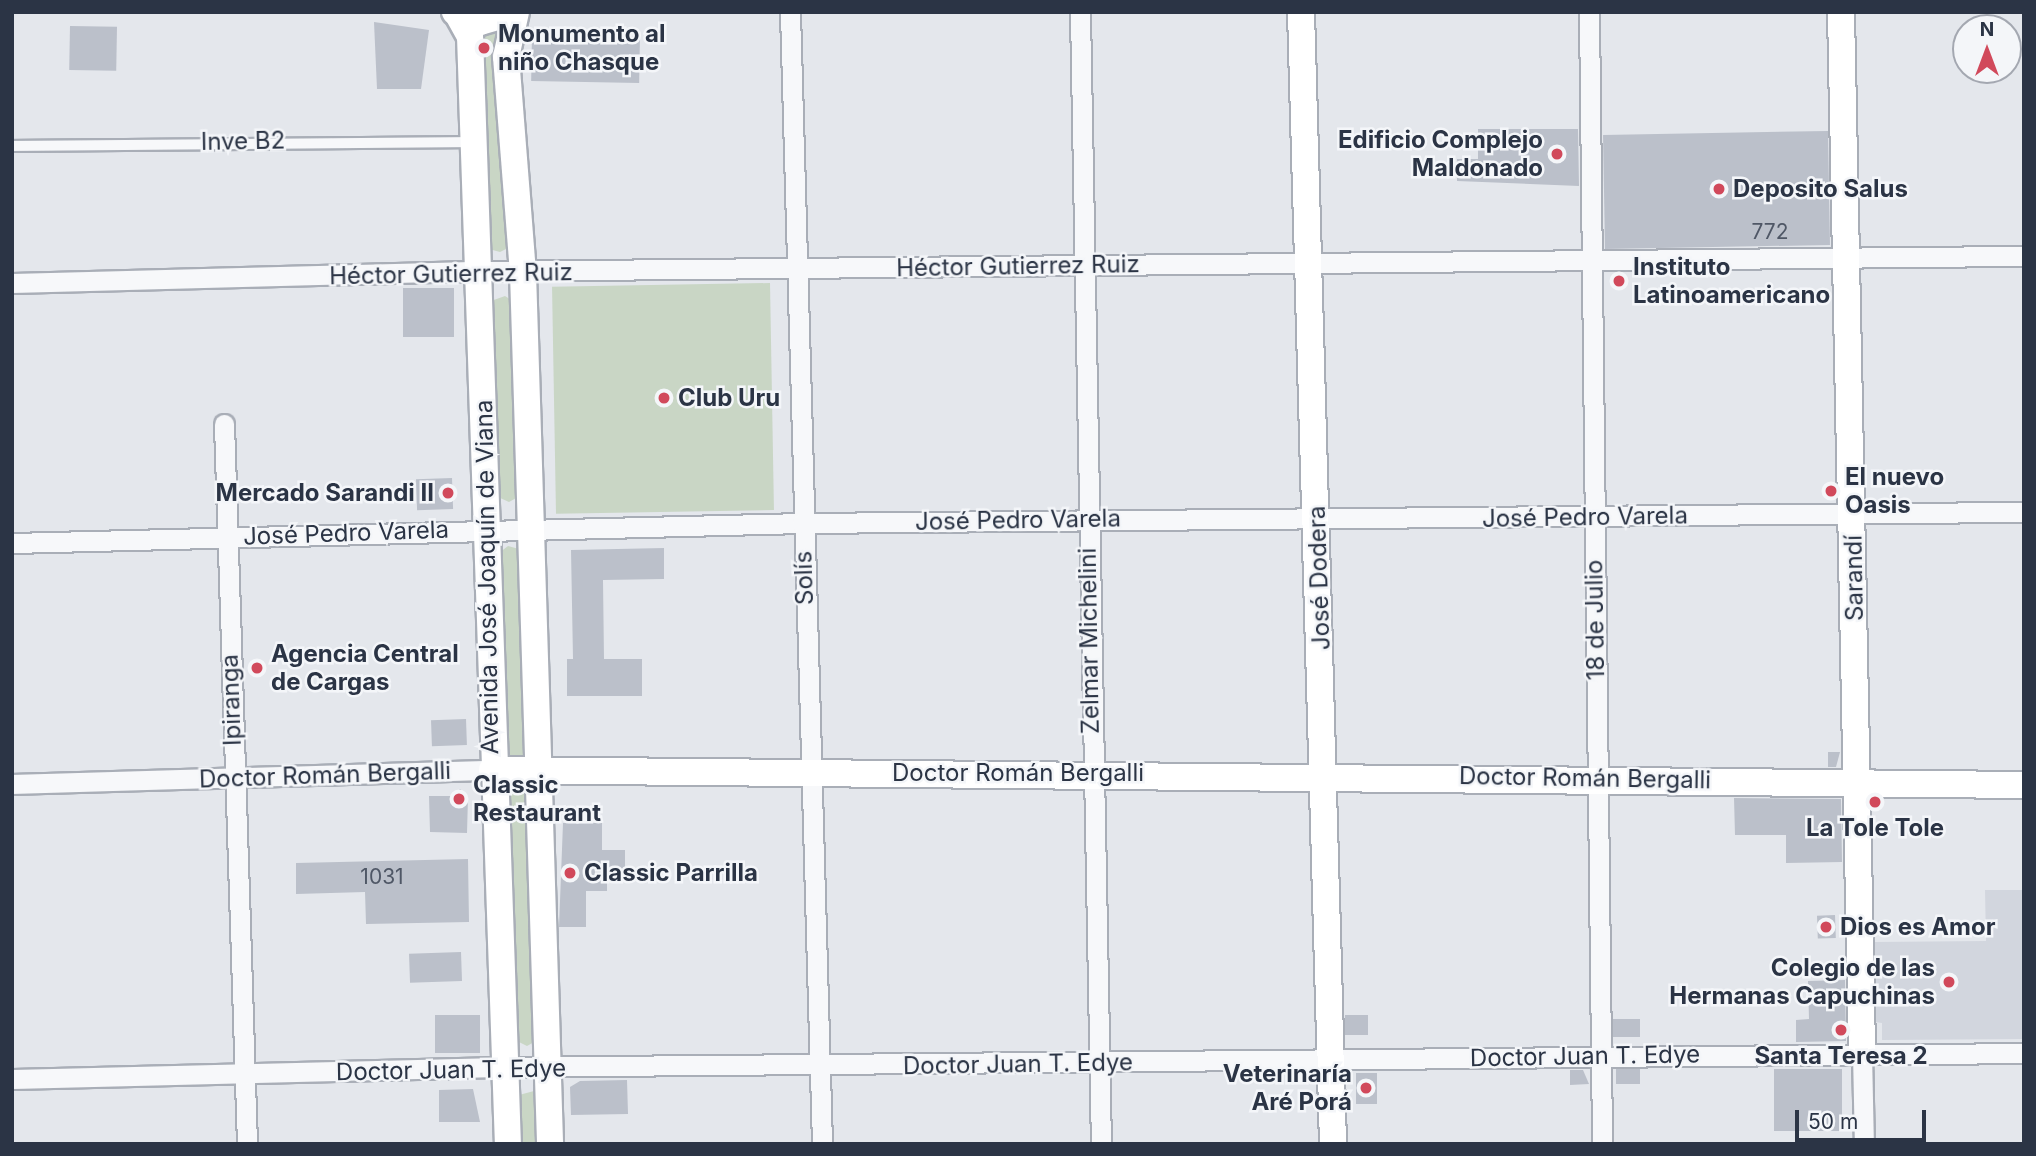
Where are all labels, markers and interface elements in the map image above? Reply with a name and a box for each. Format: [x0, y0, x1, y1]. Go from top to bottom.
north arrow [1952, 14, 2022, 84]
text: N [1980, 18, 1994, 41]
place label: Monumento al niño Chasque [498, 20, 665, 76]
marker: Monumento al niño Chasque [476, 40, 492, 56]
street label: Inve B2 [201, 126, 285, 156]
place label: Edificio Complejo Maldonado [1338, 126, 1543, 182]
marker: Edificio Complejo Maldonado [1549, 146, 1565, 162]
place label: Deposito Salus [1733, 175, 1908, 203]
marker: Deposito Salus [1711, 181, 1727, 197]
house number: 772 [1752, 219, 1788, 245]
street label: Héctor Gutierrez Ruiz [896, 249, 1140, 283]
place label: Instituto Latinoamericano [1633, 253, 1830, 309]
street label: Héctor Gutierrez Ruiz [329, 257, 573, 291]
marker: Instituto Latinoamericano [1611, 273, 1627, 289]
place label: Club Uru [678, 384, 780, 412]
marker: Club Uru [656, 390, 672, 406]
street label: Avenida José Joaquín de Viana [470, 399, 504, 755]
place label: El nuevo Oasis [1845, 463, 1944, 519]
place label: Mercado Sarandi II [216, 479, 434, 507]
marker: El nuevo Oasis [1823, 483, 1839, 499]
marker: Mercado Sarandi II [440, 485, 456, 501]
street label: José Pedro Varela [1482, 501, 1688, 533]
street label: José Pedro Varela [915, 504, 1121, 536]
street label: José Dodera [1302, 505, 1336, 651]
street label: José Pedro Varela [243, 515, 449, 551]
street label: Sarandí [1839, 535, 1869, 621]
street label: Zelmar Michelini [1073, 548, 1105, 734]
street label: Solís [789, 550, 819, 606]
street label: 18 de Julio [1580, 559, 1610, 681]
place label: Agencia Central de Cargas [271, 640, 459, 696]
street label: Ipiranga [215, 654, 247, 746]
marker: Agencia Central de Cargas [249, 660, 265, 676]
street label: Doctor Román Bergalli [199, 756, 451, 794]
street label: Doctor Román Bergalli [892, 759, 1144, 787]
street label: Doctor Román Bergalli [1459, 761, 1711, 795]
place label: Classic Restaurant [473, 771, 601, 827]
marker: Classic Restaurant [451, 791, 467, 807]
marker: La Tole Tole [1867, 794, 1883, 810]
place label: La Tole Tole [1806, 814, 1944, 842]
place label: Classic Parrilla [584, 859, 758, 887]
house number: 1031 [360, 864, 404, 890]
marker: Classic Parrilla [562, 865, 578, 881]
place label: Dios es Amor [1840, 913, 1995, 941]
marker: Dios es Amor [1818, 919, 1834, 935]
place label: Colegio de las Hermanas Capuchinas [1669, 954, 1935, 1010]
marker: Colegio de las Hermanas Capuchinas [1941, 974, 1957, 990]
marker: Santa Teresa 2 [1833, 1022, 1849, 1038]
street label: Doctor Juan T. Edye [1470, 1040, 1700, 1072]
place label: Santa Teresa 2 [1754, 1042, 1928, 1070]
street label: Doctor Juan T. Edye [903, 1048, 1133, 1080]
street label: Doctor Juan T. Edye [336, 1054, 566, 1086]
place label: Veterinaría Aré Porá [1223, 1060, 1352, 1116]
marker: Veterinaría Aré Porá [1358, 1080, 1374, 1096]
scale bar [1798, 1096, 1929, 1140]
text: 50 m [1808, 1109, 1858, 1134]

